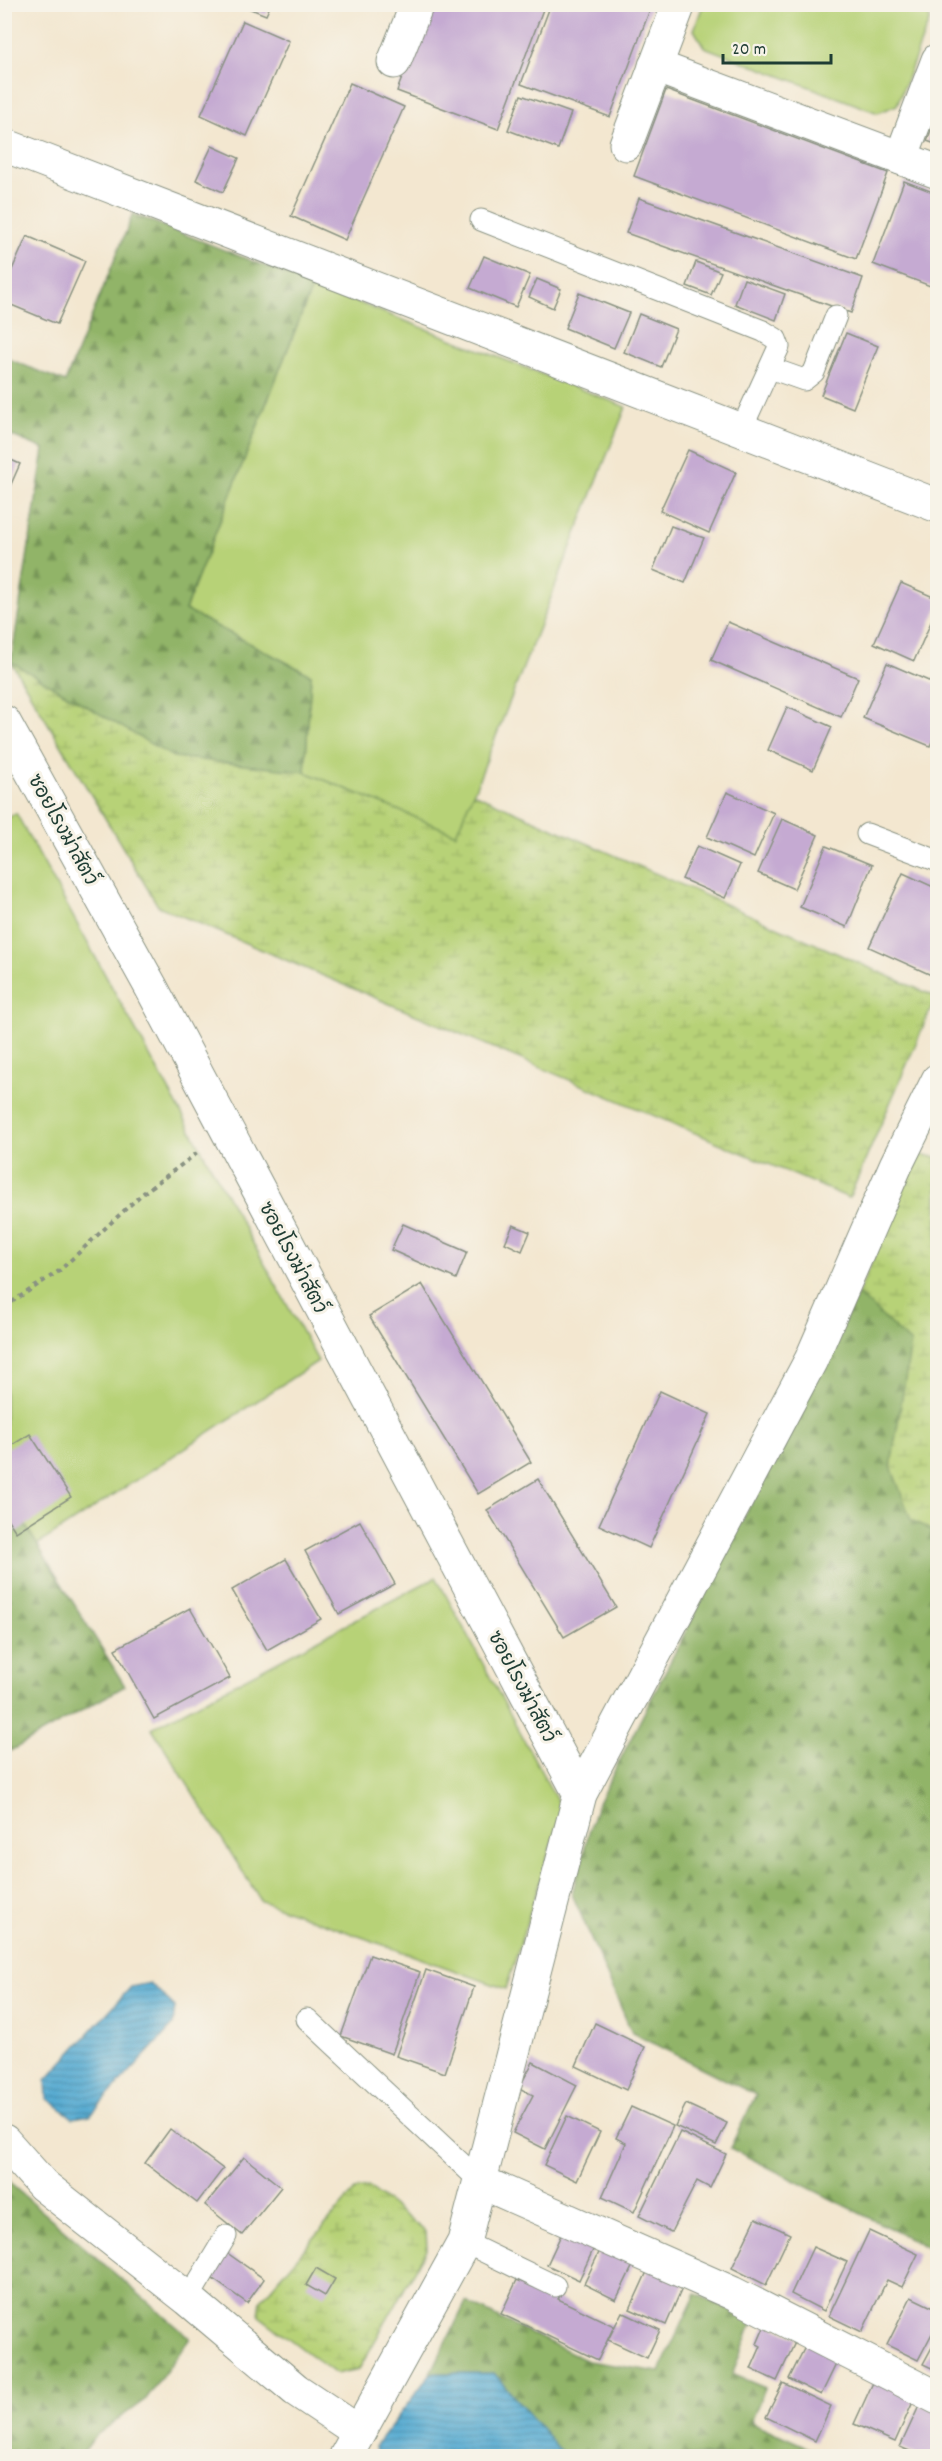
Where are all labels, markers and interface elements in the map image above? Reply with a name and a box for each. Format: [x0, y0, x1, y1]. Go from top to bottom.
scale bar [723, 27, 831, 65]
text: 20 m [732, 38, 766, 63]
street label: ซอยโรงฆ่าสัตว์ [19, 769, 106, 892]
street label: ซอยโรงฆ่าสัตว์ [250, 1197, 335, 1320]
street label: ซอยโรงฆ่าสัตว์ [479, 1626, 564, 1749]

